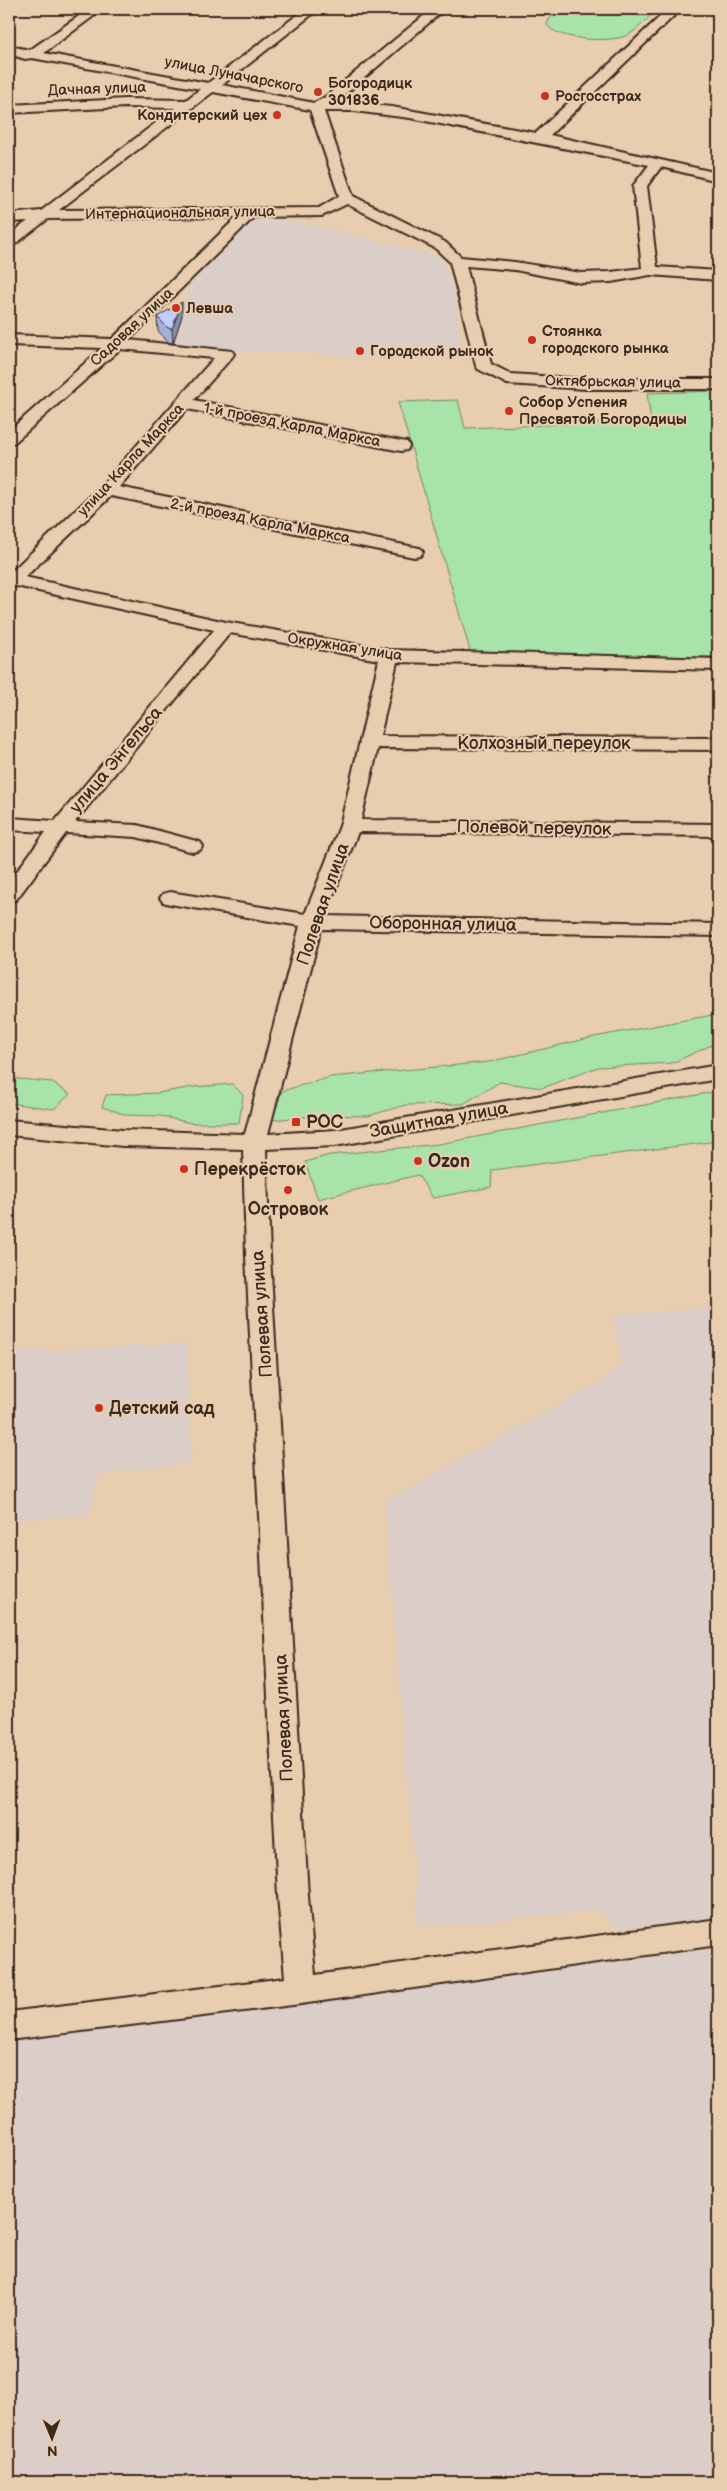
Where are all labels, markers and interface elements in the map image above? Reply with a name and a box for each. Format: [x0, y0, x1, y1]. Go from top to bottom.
street label: улица Луначарского [163, 52, 305, 98]
place label: Богородицк 301836 [328, 74, 413, 110]
street label: Дачная улица [47, 78, 147, 100]
marker: Богородицк 301836 [312, 86, 324, 98]
place label: Росгосстрах [555, 87, 641, 106]
marker: Росгосстрах [539, 90, 551, 102]
place label: Кондитерский цех [137, 106, 267, 125]
marker: Кондитерский цех [271, 109, 283, 121]
street label: Интернациональная улица [85, 202, 275, 224]
street label: Садовая улица [87, 284, 178, 370]
place label: Левша [185, 299, 233, 318]
marker: Левша [170, 302, 182, 314]
place label: Cтоянка городского рынка [542, 322, 669, 358]
marker: Cтоянка городского рынка [526, 334, 538, 346]
place label: Городской рынок [370, 342, 494, 361]
marker: Городской рынок [354, 345, 366, 357]
street label: Октябрьская улица [545, 371, 681, 393]
place label: Собор Успения Пресвятой Богородицы [519, 393, 687, 429]
street label: улица Карла Маркса [74, 399, 188, 520]
street label: 1-й проезд Карла Маркса [202, 399, 382, 451]
marker: Собор Успения Пресвятой Богородицы [503, 405, 515, 417]
street label: 2-й проезд Карла Маркса [168, 494, 352, 548]
street label: Окружная улица [286, 629, 404, 665]
street label: улица Энгельса [65, 702, 167, 818]
street label: Колхозный переулок [457, 733, 631, 754]
street label: Полевой переулок [456, 816, 612, 840]
street label: Полевая улица [292, 840, 354, 968]
street label: Оборонная улица [369, 912, 517, 936]
street label: Защитная улица [368, 1097, 510, 1142]
place label: РОС [306, 1112, 344, 1133]
marker: РОС [290, 1116, 302, 1128]
place label: Ozon [428, 1151, 470, 1172]
marker: Ozon [412, 1155, 424, 1167]
place label: Перекрёсток [194, 1159, 306, 1180]
marker: Перекрёсток [178, 1163, 190, 1175]
marker: Островок [282, 1184, 294, 1196]
place label: Островок [248, 1199, 329, 1220]
street label: Полевая улица [247, 1249, 277, 1378]
place label: Детский сад [109, 1398, 215, 1419]
marker: Детский сад [93, 1402, 105, 1414]
street label: Полевая улица [270, 1653, 298, 1782]
north arrow [28, 2414, 78, 2464]
text: N [47, 2442, 58, 2459]

